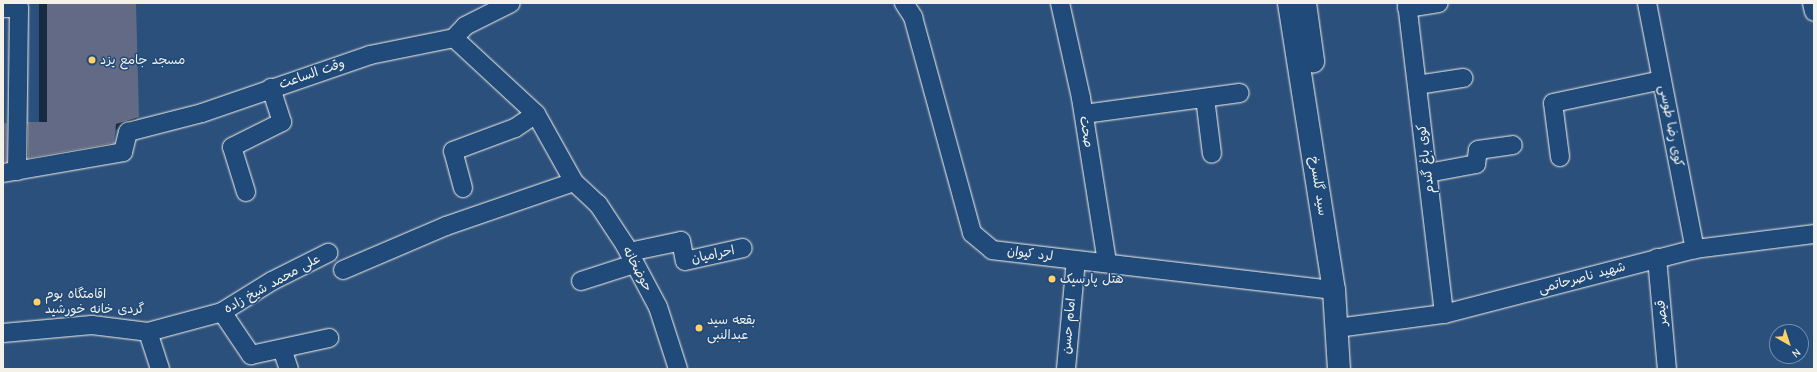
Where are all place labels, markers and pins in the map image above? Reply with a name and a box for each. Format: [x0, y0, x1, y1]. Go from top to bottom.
place label: مسجد جامع یزد [100, 52, 185, 68]
marker: مسجد جامع یزد [87, 55, 97, 65]
place label: هتل پارسیک [1060, 271, 1124, 287]
marker: هتل پارسیک [1047, 274, 1057, 284]
place label: اقامتگاه بوم گردی خانه خورشید [45, 287, 145, 318]
marker: اقامتگاه بوم گردی خانه خورشید [32, 297, 42, 307]
place label: بقعه سید عبدالنبی [707, 313, 756, 344]
marker: بقعه سید عبدالنبی [694, 323, 704, 333]

